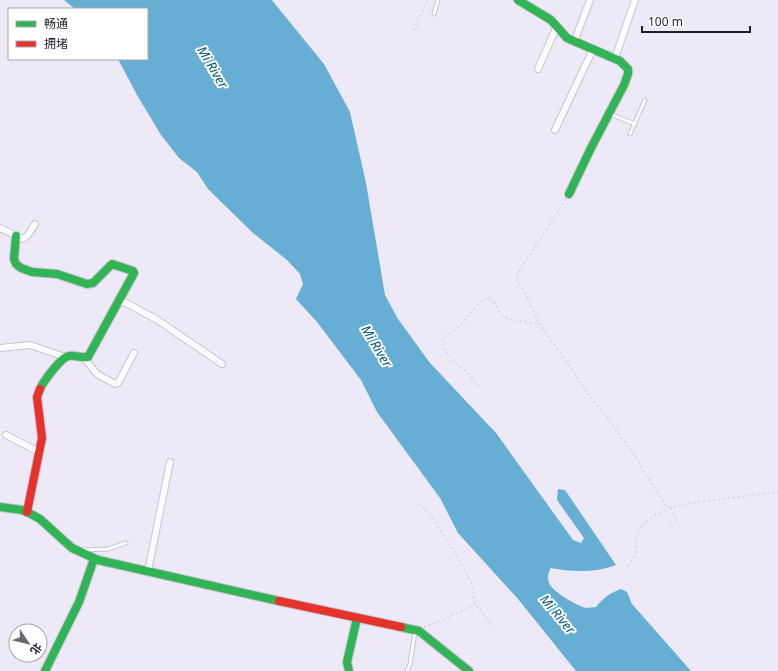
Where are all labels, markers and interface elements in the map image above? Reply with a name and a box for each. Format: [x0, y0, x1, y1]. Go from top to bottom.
legend [8, 8, 148, 60]
scale bar [642, 8, 750, 34]
text: 100 m [648, 13, 683, 30]
text: 畅通 [44, 15, 68, 32]
text: 拥堵 [44, 35, 68, 52]
water label: Mi River [193, 43, 233, 92]
water label: Mi River [357, 322, 397, 371]
water label: Mi River [536, 591, 580, 638]
north arrow [8, 623, 48, 663]
text: 北 [27, 640, 46, 658]

